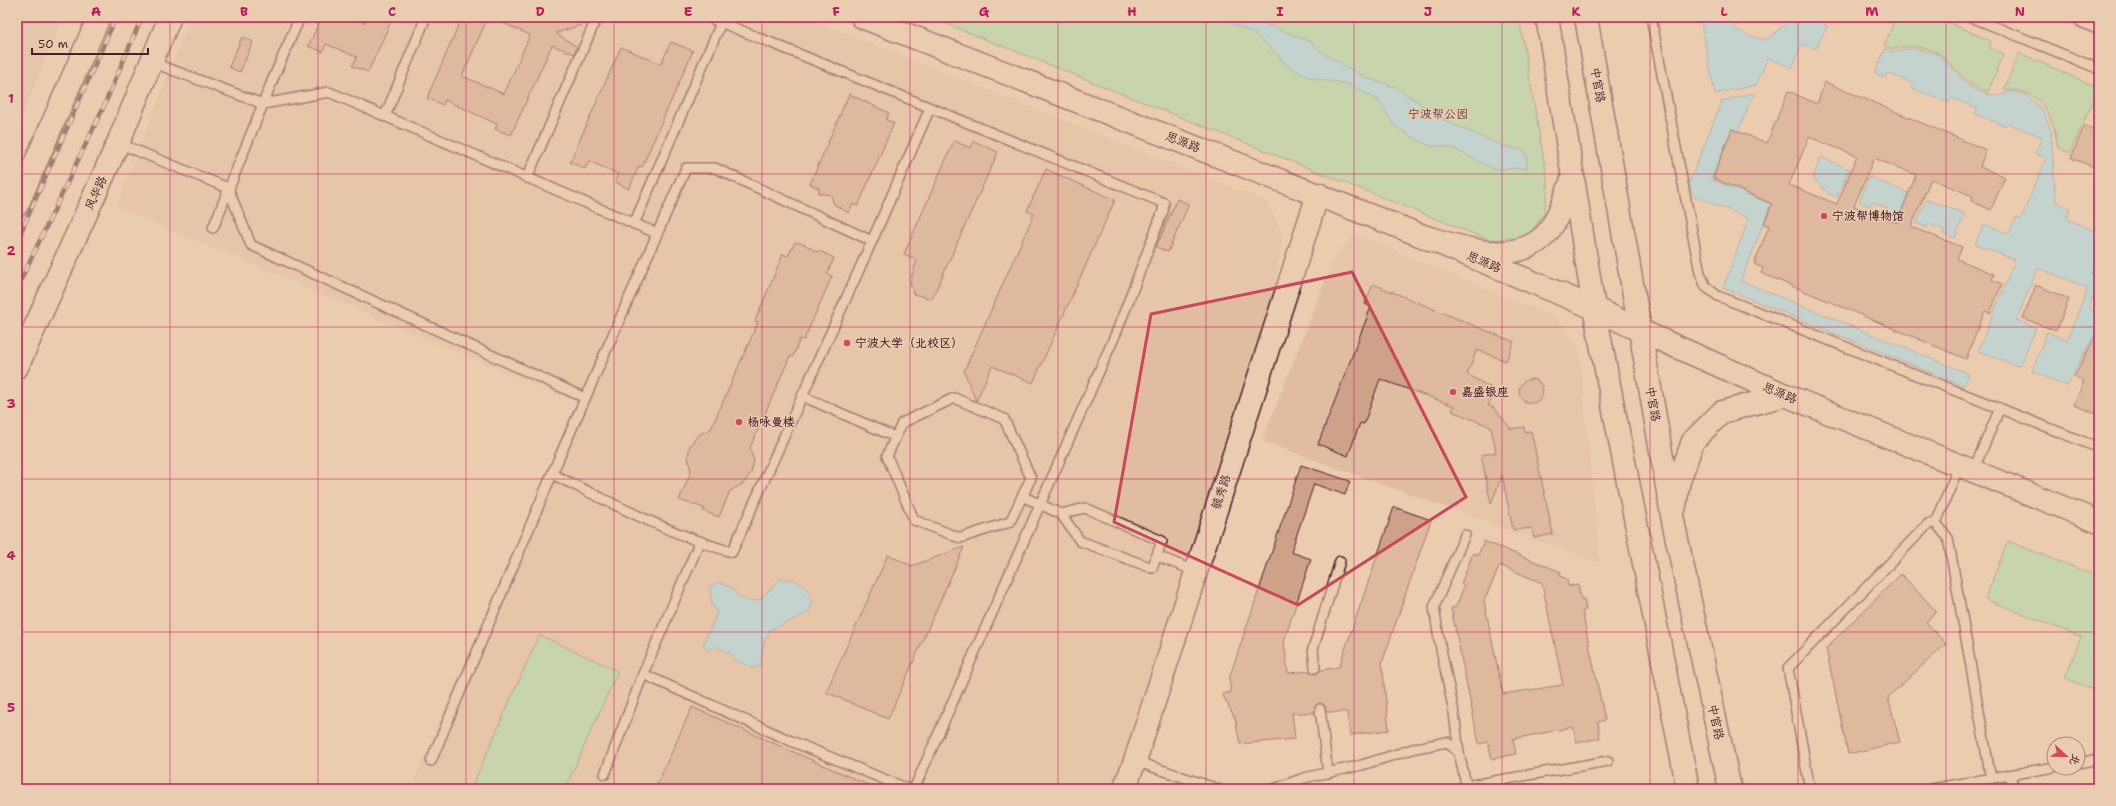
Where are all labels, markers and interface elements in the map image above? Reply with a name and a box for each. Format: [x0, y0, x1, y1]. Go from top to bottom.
text: A [91, 3, 101, 20]
text: B [240, 3, 248, 20]
text: C [388, 3, 396, 20]
text: D [535, 3, 545, 20]
text: E [684, 3, 693, 20]
text: F [832, 3, 840, 20]
text: G [979, 3, 990, 20]
text: H [1127, 3, 1137, 20]
text: I [1276, 3, 1284, 20]
text: J [1424, 3, 1432, 20]
text: K [1572, 3, 1581, 20]
text: L [1720, 3, 1728, 20]
text: M [1865, 3, 1879, 20]
text: N [2015, 3, 2025, 20]
scale bar [32, 30, 148, 56]
text: 50 m [38, 36, 68, 52]
street label: 中官路 [1587, 66, 1609, 104]
text: 1 [8, 90, 14, 107]
park label: 宁波帮公园 [1408, 106, 1468, 122]
street label: 思源路 [1163, 128, 1203, 156]
street label: 风华路 [81, 173, 111, 213]
place label: 宁波帮博物馆 [1832, 208, 1904, 224]
marker: 宁波帮博物馆 [1819, 211, 1829, 221]
text: 2 [6, 242, 16, 259]
street label: 思源路 [1464, 248, 1504, 276]
place label: 宁波大学（北校区） [855, 335, 963, 351]
marker: 宁波大学（北校区） [842, 338, 852, 348]
street label: 思源路 [1760, 379, 1800, 407]
place label: 嘉盛银座 [1461, 384, 1509, 400]
street label: 中官路 [1642, 385, 1664, 423]
marker: 嘉盛银座 [1448, 387, 1458, 397]
text: 3 [6, 395, 16, 412]
place label: 杨咏曼楼 [747, 414, 795, 430]
marker: 杨咏曼楼 [734, 417, 744, 427]
street label: 毓秀路 [1208, 472, 1234, 512]
text: 4 [6, 547, 16, 564]
text: 5 [7, 699, 15, 716]
street label: 中官路 [1704, 703, 1728, 741]
north arrow [2046, 736, 2086, 776]
text: 北 [2066, 752, 2084, 767]

